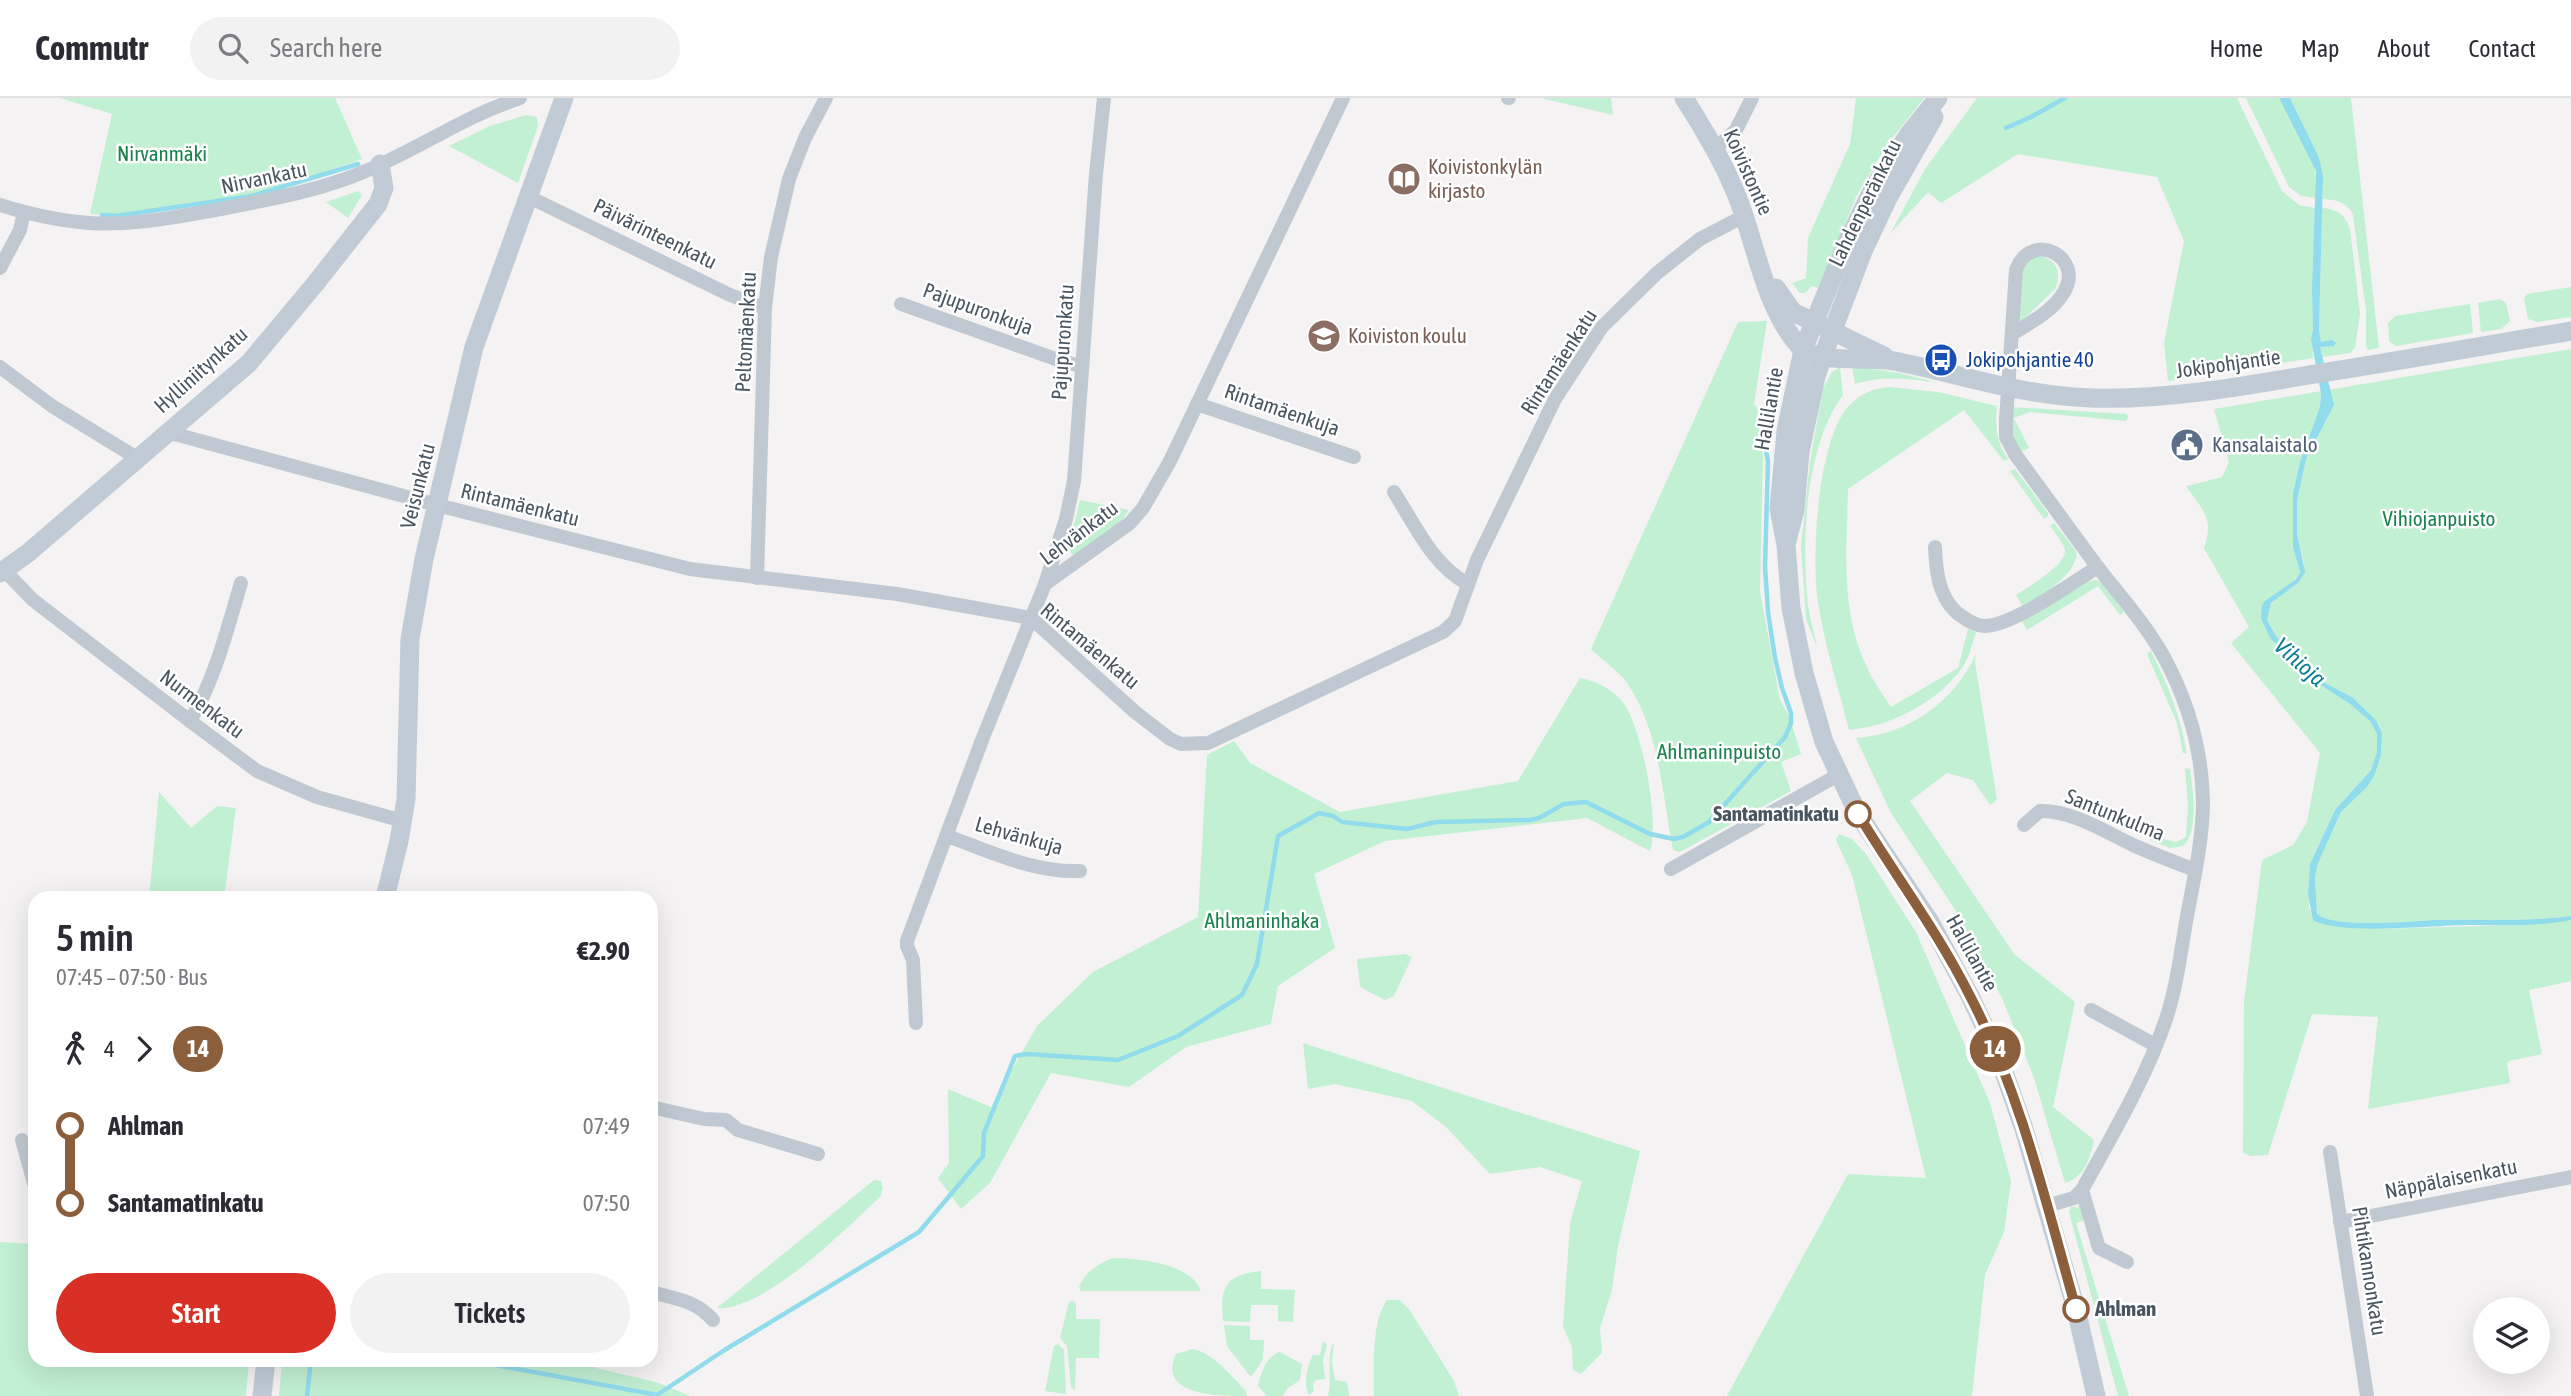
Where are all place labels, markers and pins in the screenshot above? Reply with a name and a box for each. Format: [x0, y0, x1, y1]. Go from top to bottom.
place label: Koivistonkylän kirjasto [1428, 154, 1543, 202]
library icon: Koivistonkylän kirjasto [1385, 160, 1423, 198]
school or university icon: Koiviston koulu [1305, 317, 1343, 355]
place label: Koiviston koulu [1348, 323, 1467, 347]
bus stop icon: Jokipohjantie 40 [1922, 341, 1960, 379]
place label: Jokipohjantie 40 [1966, 347, 2094, 371]
public building icon: Kansalaistalo [2168, 426, 2206, 464]
place label: Kansalaistalo [2212, 432, 2318, 456]
place label: Santamatinkatu [1713, 801, 1839, 825]
marker: Santamatinkatu [1845, 801, 1871, 827]
marker: Ahlman [2063, 1296, 2089, 1322]
place label: Ahlman [2094, 1296, 2156, 1320]

